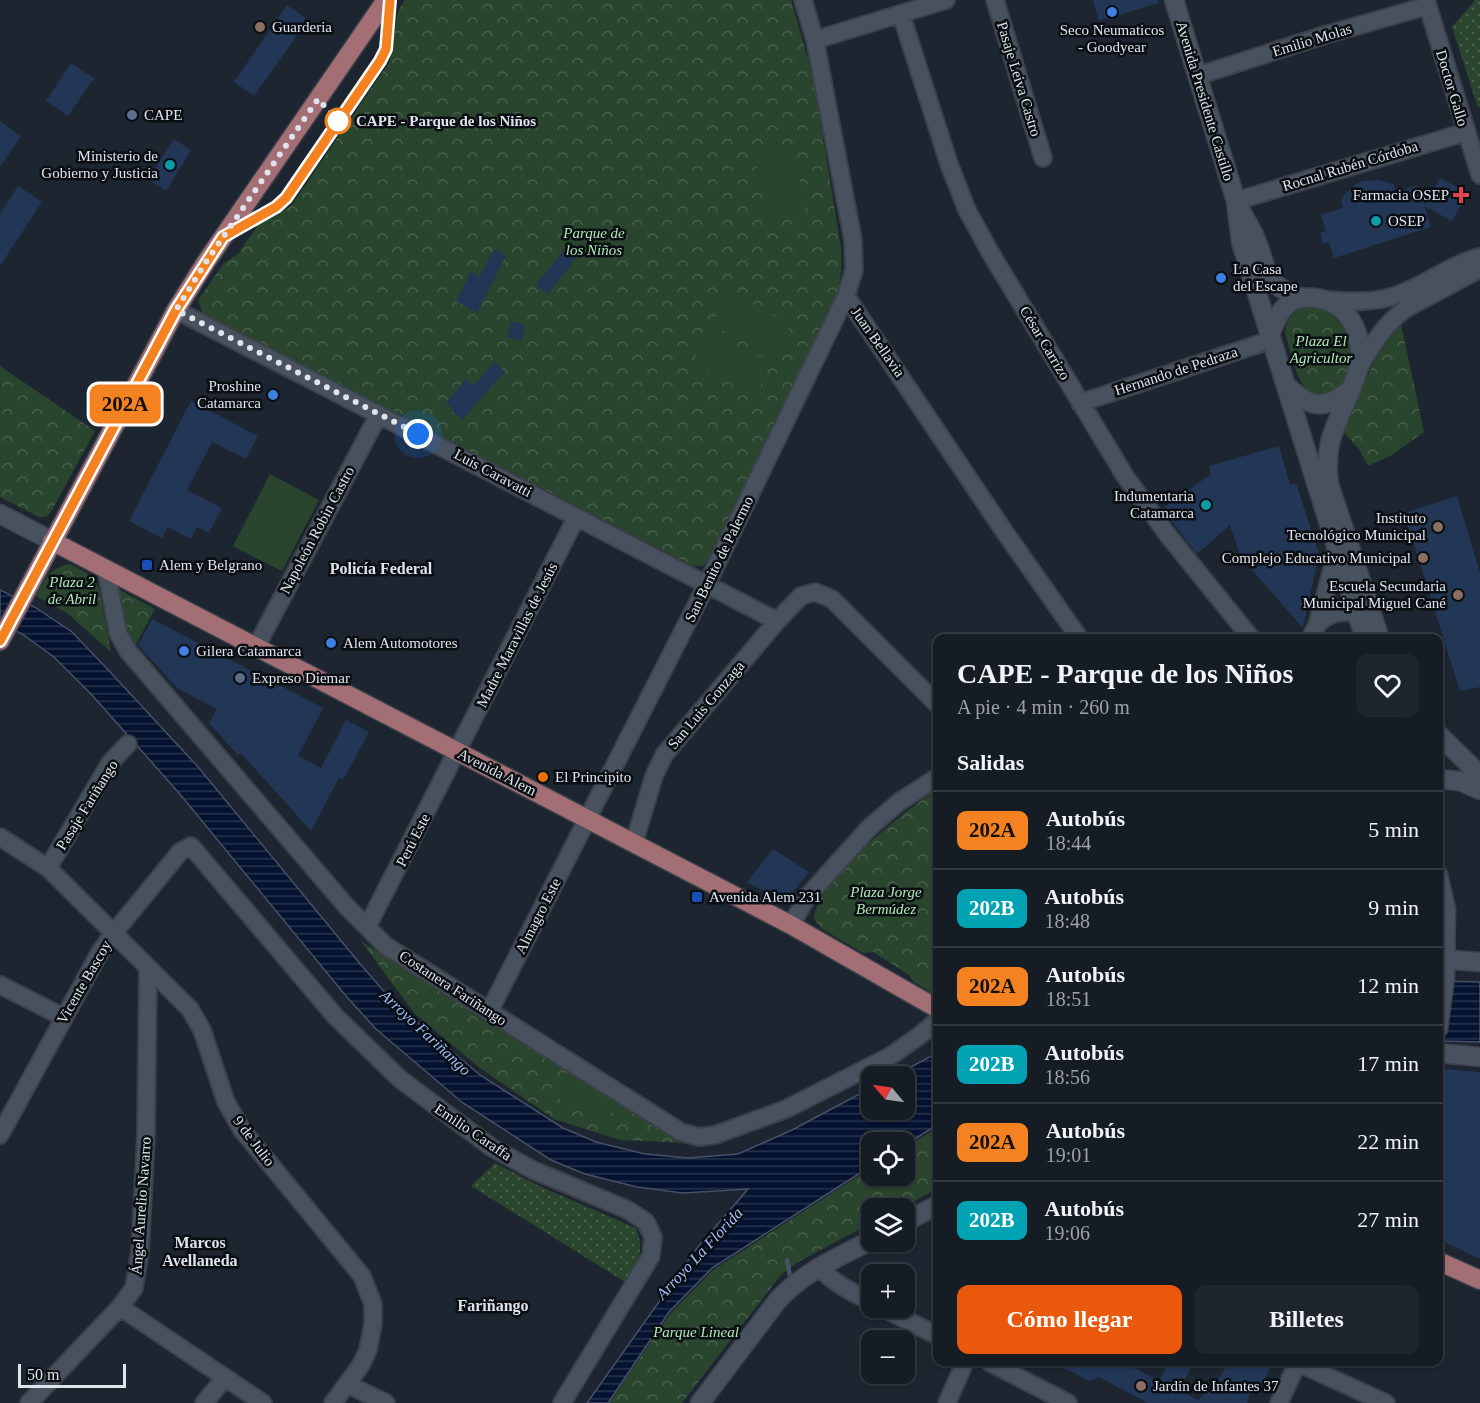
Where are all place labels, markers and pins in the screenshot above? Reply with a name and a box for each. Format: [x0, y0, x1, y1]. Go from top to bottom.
marker: Seco Neumaticos - Goodyear [1105, 5, 1119, 19]
place label: Guarderia [272, 19, 332, 35]
marker: Guarderia [253, 20, 267, 34]
place label: Seco Neumaticos - Goodyear [1060, 22, 1164, 55]
place label: CAPE [144, 107, 182, 123]
marker: CAPE [125, 108, 139, 122]
marker: CAPE - Parque de los Niños [325, 108, 351, 134]
place label: CAPE - Parque de los Niños [356, 113, 536, 129]
place label: Ministerio de Gobierno y Justicia [41, 148, 158, 181]
marker: Ministerio de Gobierno y Justicia [163, 158, 177, 172]
place label: Farmacia OSEP [1353, 187, 1449, 203]
marker: Farmacia OSEP [1454, 188, 1468, 202]
place label: OSEP [1388, 213, 1425, 229]
marker: OSEP [1369, 214, 1383, 228]
place label: La Casa del Escape [1233, 261, 1298, 294]
marker: La Casa del Escape [1214, 271, 1228, 285]
place label: Proshine Catamarca [197, 378, 261, 411]
marker: Proshine Catamarca [266, 388, 280, 402]
place label: Indumentaria Catamarca [1114, 488, 1194, 521]
marker: Indumentaria Catamarca [1199, 498, 1213, 512]
place label: Instituto Tecnológico Municipal [1287, 510, 1426, 543]
marker: Instituto Tecnológico Municipal [1431, 520, 1445, 534]
place label: Complejo Educativo Municipal [1222, 550, 1411, 566]
marker: Complejo Educativo Municipal [1416, 551, 1430, 565]
place label: Alem y Belgrano [159, 557, 262, 573]
marker: Alem y Belgrano [140, 558, 154, 572]
place label: Escuela Secundaria Municipal Miguel Cané [1303, 578, 1446, 611]
marker: Escuela Secundaria Municipal Miguel Cané [1451, 588, 1465, 602]
place label: Alem Automotores [343, 635, 458, 651]
marker: Alem Automotores [324, 636, 338, 650]
place label: Gilera Catamarca [196, 643, 302, 659]
marker: Gilera Catamarca [177, 644, 191, 658]
place label: Expreso Diemar [252, 670, 350, 686]
marker: Expreso Diemar [233, 671, 247, 685]
place label: El Principito [555, 769, 631, 785]
marker: El Principito [536, 770, 550, 784]
place label: Avenida Alem 231 [709, 889, 821, 905]
marker: Avenida Alem 231 [690, 890, 704, 904]
place label: Jardín de Infantes 37 [1153, 1378, 1279, 1394]
marker: Jardín de Infantes 37 [1134, 1379, 1148, 1393]

